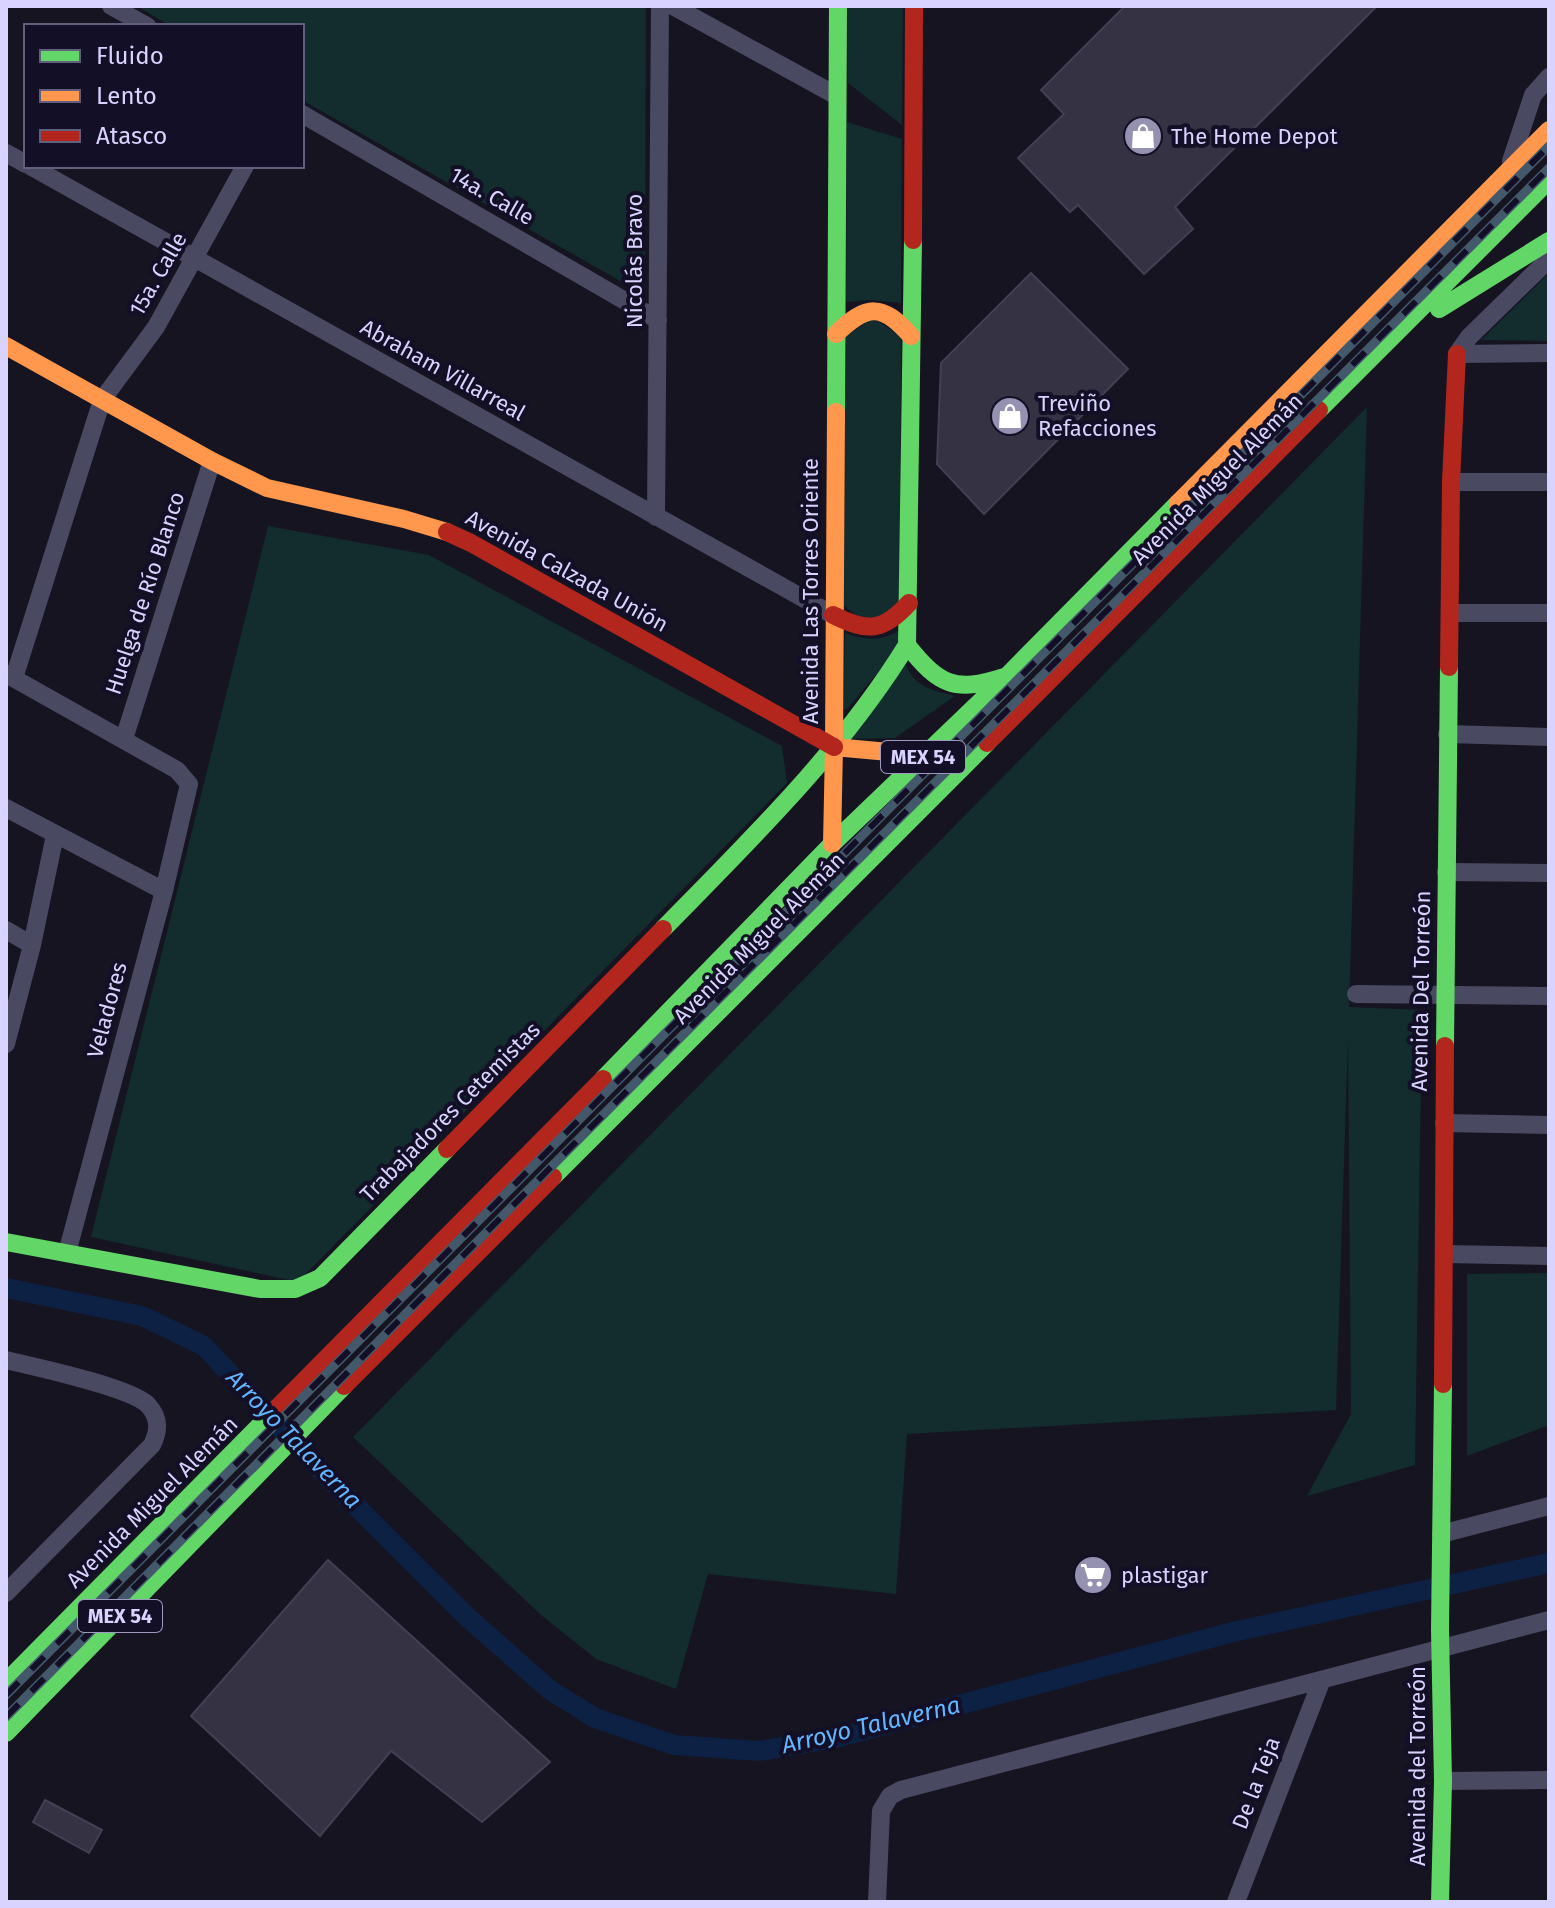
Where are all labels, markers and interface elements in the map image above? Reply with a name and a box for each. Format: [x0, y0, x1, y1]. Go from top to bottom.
legend [24, 24, 304, 168]
text: Fluido [96, 42, 164, 70]
text: Lento [96, 82, 157, 110]
shop icon: The Home Depot [1122, 115, 1164, 157]
text: Atasco [96, 122, 167, 150]
place label: The Home Depot [1171, 123, 1338, 150]
street label: 14a. Calle [445, 161, 539, 231]
street label: Nicolás Bravo [621, 194, 648, 328]
street label: 15a. Calle [123, 227, 193, 321]
street label: Abraham Villarreal [356, 313, 530, 427]
street label: Avenida Miguel Alemán [1126, 388, 1308, 570]
place label: Treviño Refacciones [1038, 390, 1157, 442]
shop icon: Treviño Refacciones [989, 395, 1031, 437]
street label: Avenida Las Torres Oriente [797, 458, 824, 724]
street label: Huelga de Río Blanco [99, 488, 191, 698]
street label: Avenida Calzada Unión [461, 504, 673, 638]
road number: MEX 54 [881, 741, 965, 773]
street label: Avenida Miguel Alemán [668, 847, 850, 1029]
street label: Avenida Del Torreón [1406, 890, 1436, 1092]
street label: Veladores [81, 959, 133, 1061]
street label: Trabajadores Cetemistas [354, 1016, 546, 1208]
water label: Arroyo Talaverna [220, 1363, 367, 1514]
street label: Avenida Miguel Alemán [61, 1411, 243, 1593]
supermarket icon: plastigar [1072, 1554, 1114, 1596]
place label: plastigar [1121, 1562, 1209, 1589]
road number: MEX 54 [78, 1600, 162, 1632]
street label: Avenida del Torreón [1404, 1666, 1431, 1866]
water label: Arroyo Talaverna [778, 1691, 963, 1759]
street label: De la Teja [1226, 1733, 1286, 1833]

